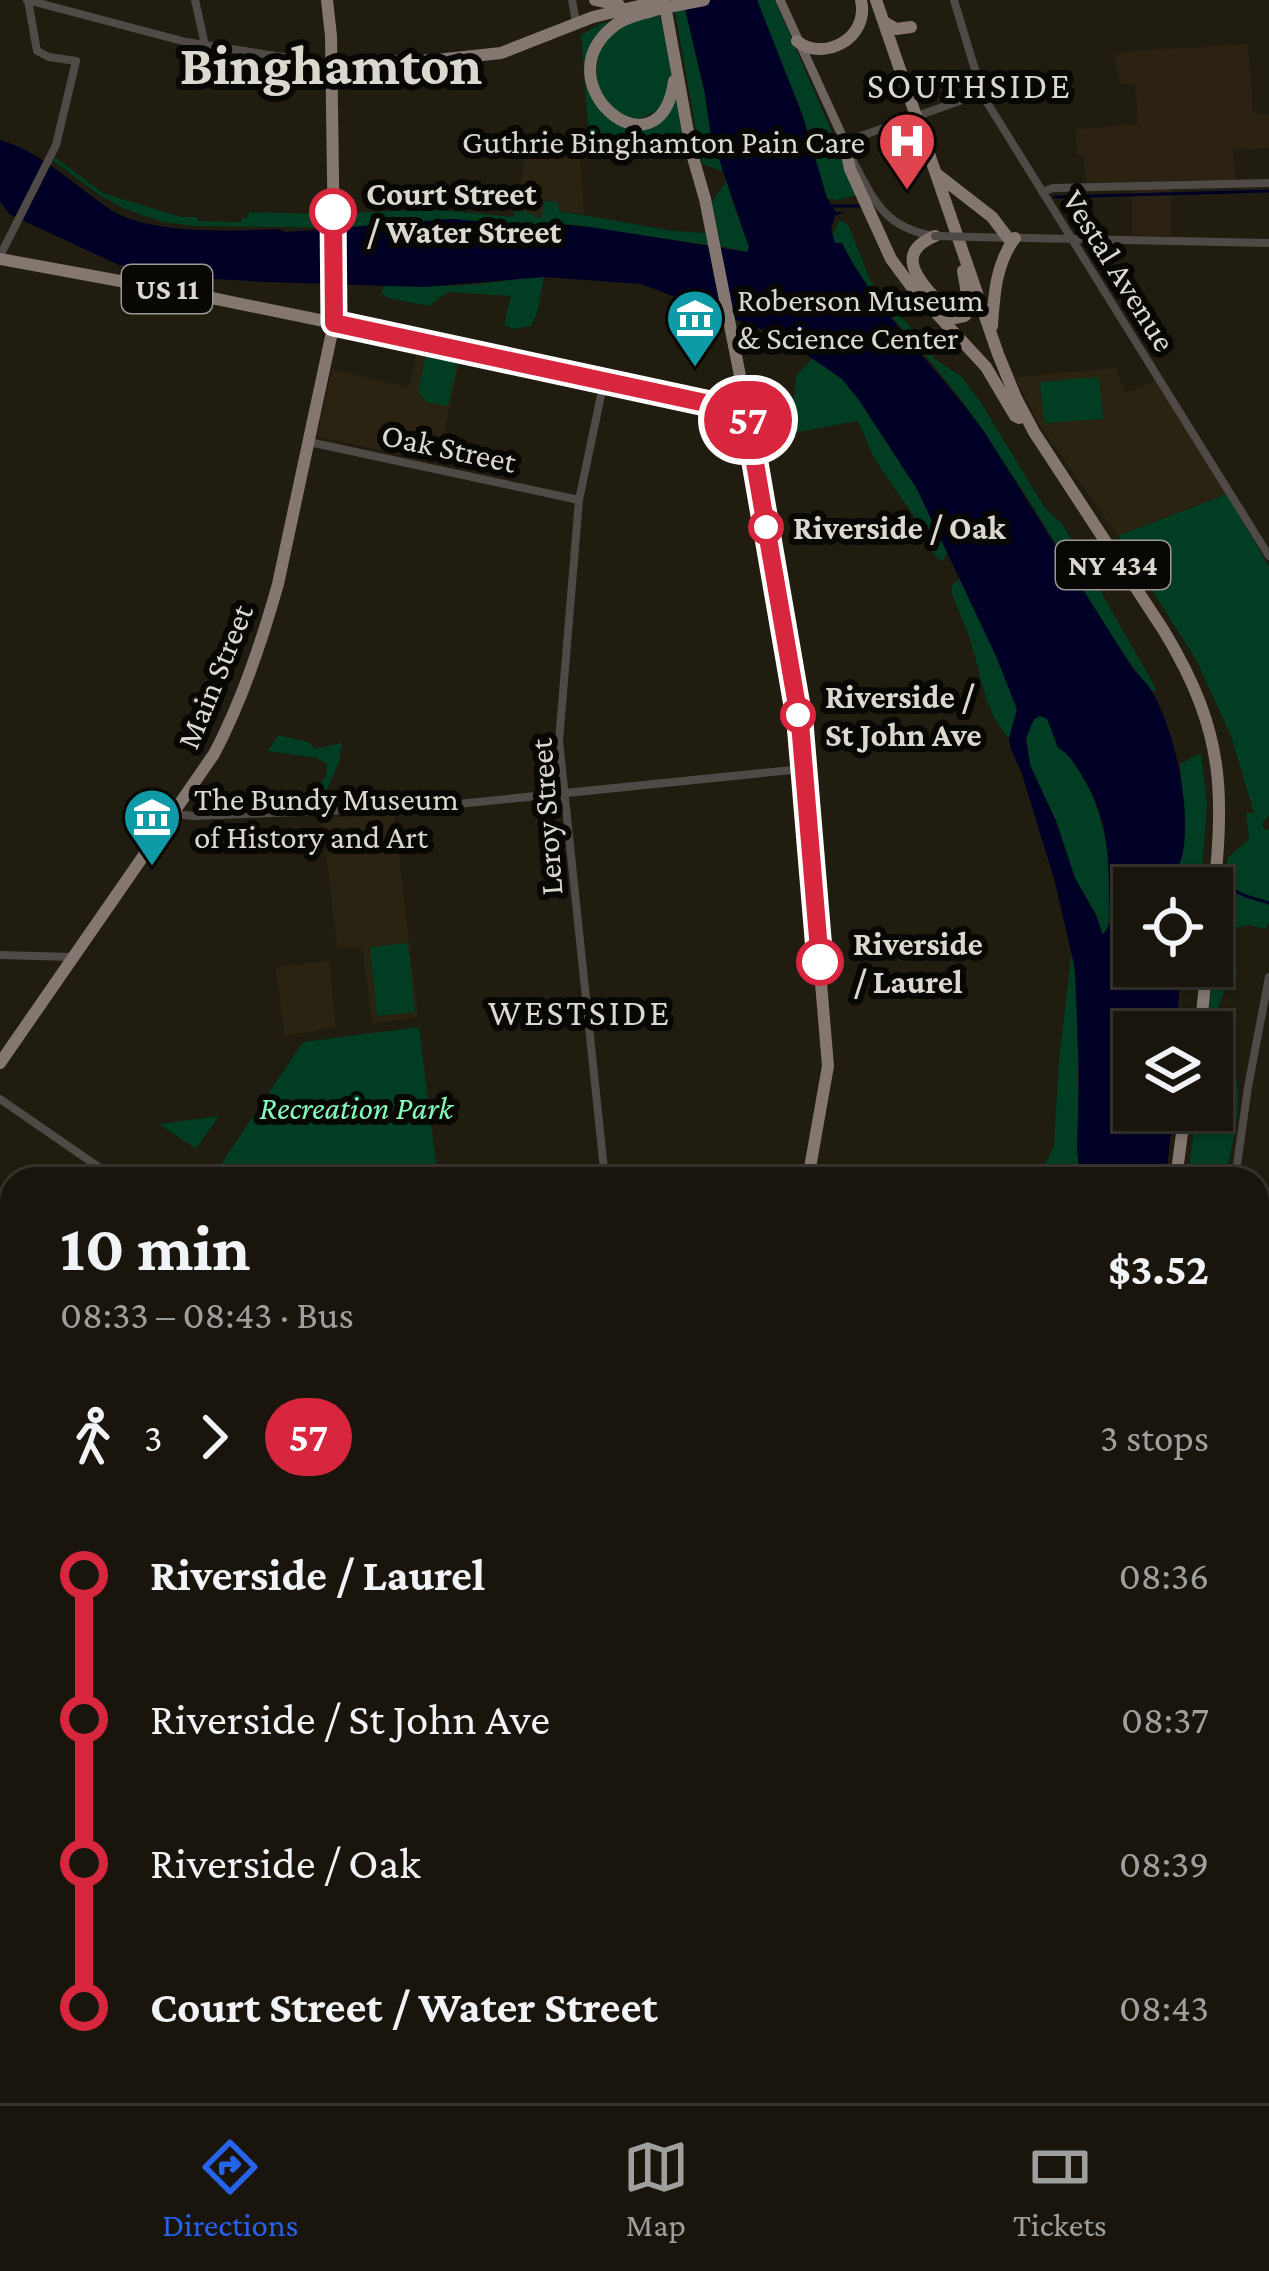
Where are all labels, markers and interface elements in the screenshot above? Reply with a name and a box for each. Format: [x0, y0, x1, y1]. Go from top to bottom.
district label: Binghamton [180, 33, 483, 96]
district label: SOUTHSIDE [867, 66, 1073, 106]
hospital icon: Guthrie Binghamton Pain Care [876, 110, 938, 192]
place label: Guthrie Binghamton Pain Care [462, 123, 865, 160]
place label: Court Street / Water Street [366, 175, 562, 250]
street label: Vestal Avenue [1055, 183, 1184, 358]
marker: Court Street / Water Street [311, 190, 355, 234]
road number: US 11 [122, 265, 212, 313]
place label: Roberson Museum & Science Center [737, 281, 984, 356]
museum icon: Roberson Museum & Science Center [664, 287, 726, 369]
line badge: 57 [694, 381, 802, 459]
text: 57 [728, 396, 768, 443]
street label: Oak Street [378, 415, 521, 480]
place label: Riverside / Oak [793, 509, 1007, 546]
marker: Riverside / Oak [750, 511, 782, 543]
road number: NY 434 [1056, 541, 1170, 589]
street label: Main Street [169, 598, 261, 754]
place label: Riverside / St John Ave [825, 678, 982, 753]
marker: Riverside / St John Ave [782, 699, 814, 731]
street label: Leroy Street [521, 736, 569, 897]
place label: The Bundy Museum of History and Art [194, 780, 459, 855]
museum icon: The Bundy Museum of History and Art [121, 786, 183, 868]
map controls [1113, 867, 1233, 1131]
button: locate [1113, 867, 1233, 987]
place label: Riverside / Laurel [853, 925, 983, 1000]
marker: Riverside / Laurel [798, 940, 842, 984]
district label: WESTSIDE [488, 993, 672, 1033]
button: layers [1113, 1011, 1233, 1131]
park label: Recreation Park [259, 1089, 454, 1126]
text: 10 min [60, 1211, 250, 1284]
text: $3.52 [1108, 1244, 1209, 1294]
text: 08:33 – 08:43 · Bus [60, 1293, 354, 1336]
icon: walk [60, 1404, 126, 1470]
icon: forward [181, 1404, 247, 1470]
text: 57 [289, 1413, 328, 1460]
text: 3 [144, 1416, 163, 1459]
text: 3 stops [1100, 1416, 1209, 1459]
text: Riverside / Laurel [150, 1550, 485, 1600]
text: 08:36 [1119, 1554, 1209, 1597]
text: Riverside / St John Ave [150, 1694, 550, 1744]
text: 08:37 [1121, 1698, 1209, 1741]
text: Riverside / Oak [150, 1838, 421, 1888]
text: 08:39 [1119, 1842, 1209, 1885]
text: Court Street / Water Street [150, 1982, 658, 2032]
text: 08:43 [1119, 1986, 1209, 2029]
tab: Directions [162, 2134, 299, 2243]
tab: Map [623, 2134, 689, 2243]
tab: Tickets [1013, 2134, 1107, 2243]

